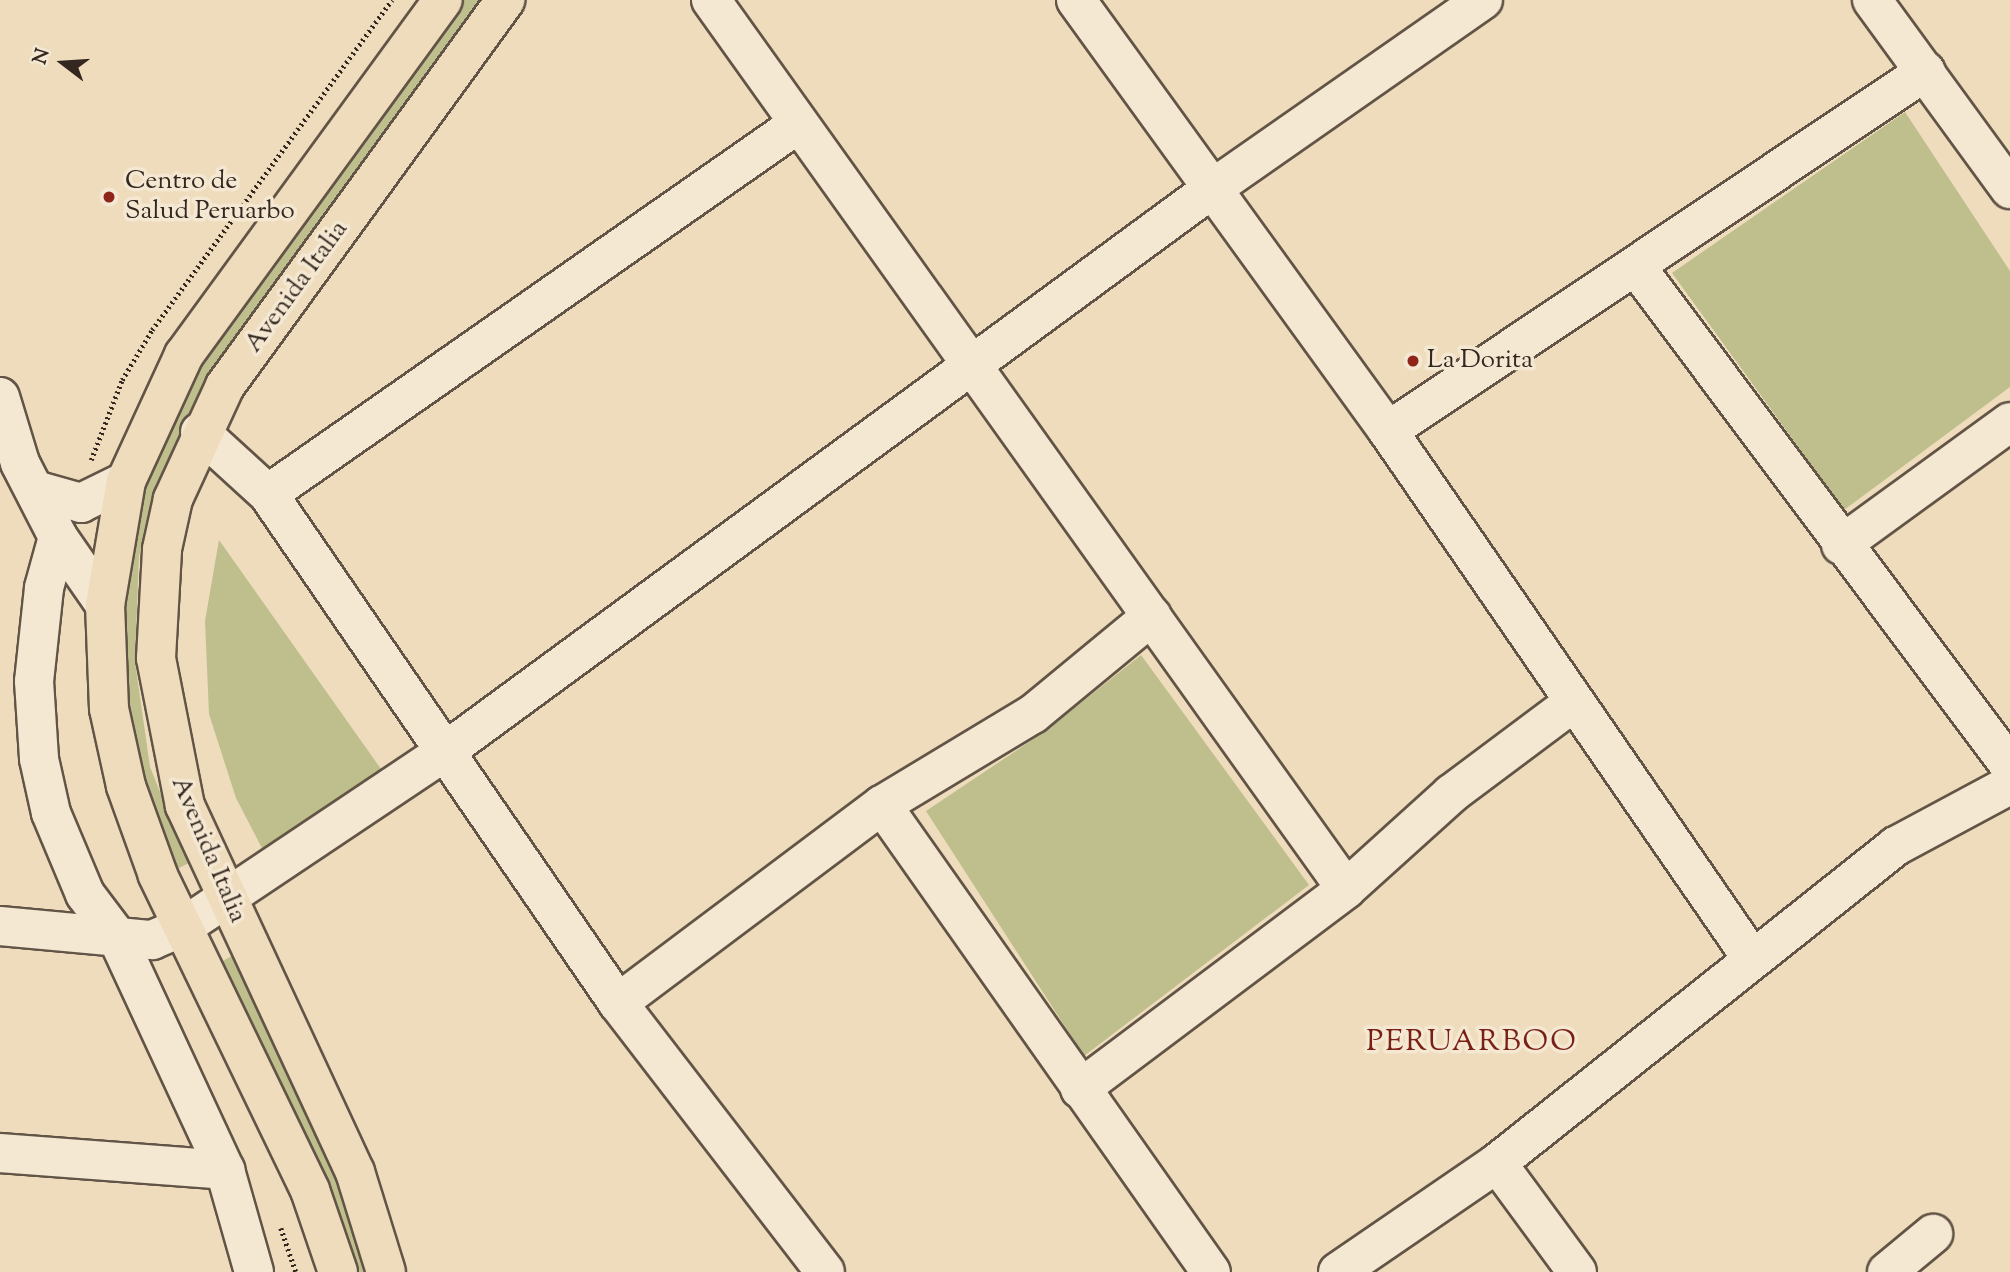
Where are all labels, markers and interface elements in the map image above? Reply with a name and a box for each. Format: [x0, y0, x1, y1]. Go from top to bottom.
north arrow [28, 28, 98, 98]
text: N [27, 46, 58, 68]
place label: Centro de Salud Peruarbo [125, 166, 295, 228]
marker: Centro de Salud Peruarbo [99, 187, 119, 207]
street label: Avenida Italia [239, 215, 355, 359]
place label: La Dorita [1427, 345, 1533, 377]
marker: La Dorita [1405, 353, 1421, 369]
street label: Avenida Italia [163, 772, 253, 928]
district label: PERUARBOO [1367, 1025, 1577, 1061]

